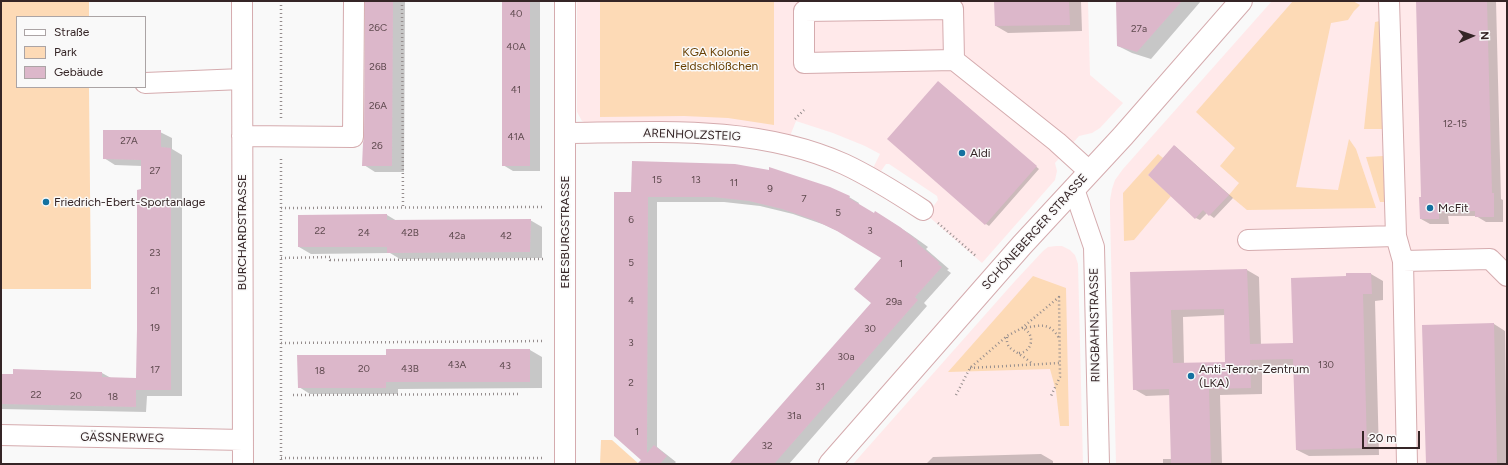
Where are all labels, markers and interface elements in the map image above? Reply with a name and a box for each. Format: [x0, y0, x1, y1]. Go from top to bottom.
house number: 40 [510, 8, 522, 20]
legend [16, 16, 146, 88]
north arrow [1452, 16, 1492, 56]
house number: 26C [369, 22, 387, 34]
house number: 27a [1131, 23, 1147, 35]
text: Straße [54, 25, 89, 39]
text: N [1478, 31, 1491, 40]
house number: 40A [506, 41, 526, 53]
text: Park [54, 45, 77, 59]
park label: KGA Kolonie Feldschlößchen [674, 45, 758, 73]
house number: 26B [369, 61, 387, 73]
text: Gebäude [54, 65, 103, 79]
house number: 41 [511, 84, 521, 96]
house number: 26A [369, 100, 387, 112]
house number: 12-15 [1443, 118, 1467, 130]
street label: ARENHOLZSTEIG [643, 126, 741, 144]
house number: 41A [507, 131, 525, 143]
house number: 27A [120, 135, 138, 147]
house number: 26 [371, 140, 383, 152]
place label: Aldi [970, 146, 991, 160]
marker: Aldi [957, 148, 967, 158]
house number: 27 [150, 165, 160, 177]
street label: SCHÖNEBERGER STRASSE [979, 171, 1091, 293]
street label: BURCHARDSTRASSE [235, 174, 249, 290]
house number: 15 [652, 174, 662, 186]
house number: 13 [691, 174, 701, 186]
street label: ERESBURGSTRASSE [558, 175, 572, 289]
house number: 11 [730, 177, 738, 189]
house number: 9 [767, 183, 773, 195]
house number: 7 [801, 193, 807, 205]
place label: Friedrich-Ebert-Sportanlage [54, 195, 205, 209]
marker: Friedrich-Ebert-Sportanlage [41, 197, 51, 207]
place label: McFit [1438, 201, 1468, 215]
marker: McFit [1425, 203, 1435, 213]
house number: 5 [835, 207, 841, 219]
house number: 6 [628, 214, 634, 226]
house number: 22 [314, 225, 326, 237]
house number: 3 [867, 225, 873, 237]
house number: 24 [358, 227, 370, 239]
house number: 42B [401, 227, 419, 239]
house number: 42a [449, 230, 465, 242]
house number: 42 [500, 230, 512, 242]
house number: 23 [149, 247, 161, 259]
house number: 5 [628, 257, 634, 269]
house number: 1 [899, 258, 903, 270]
street label: RINGBAHNSTRASSE [1087, 268, 1103, 382]
house number: 21 [150, 285, 160, 297]
house number: 4 [628, 295, 634, 307]
house number: 29a [886, 296, 902, 308]
house number: 19 [150, 322, 160, 334]
house number: 30 [864, 323, 876, 335]
house number: 3 [628, 337, 634, 349]
house number: 30a [838, 351, 854, 363]
house number: 43A [448, 359, 466, 371]
house number: 130 [1318, 359, 1334, 371]
house number: 43 [499, 360, 511, 372]
place label: Anti-Terror-Zentrum (LKA) [1199, 362, 1309, 390]
house number: 20 [358, 363, 370, 375]
house number: 43B [401, 363, 419, 375]
house number: 17 [150, 364, 160, 376]
house number: 18 [315, 365, 325, 377]
marker: Anti-Terror-Zentrum (LKA) [1186, 371, 1196, 381]
house number: 2 [628, 377, 634, 389]
house number: 31 [815, 381, 825, 393]
house number: 22 [30, 389, 42, 401]
house number: 20 [70, 390, 82, 402]
house number: 18 [108, 391, 118, 403]
house number: 31a [787, 410, 801, 422]
scale bar [1364, 423, 1422, 449]
house number: 1 [635, 426, 639, 438]
street label: GÄSSNERWEG [80, 430, 164, 446]
text: 20 m [1369, 431, 1397, 445]
house number: 32 [761, 440, 773, 452]

